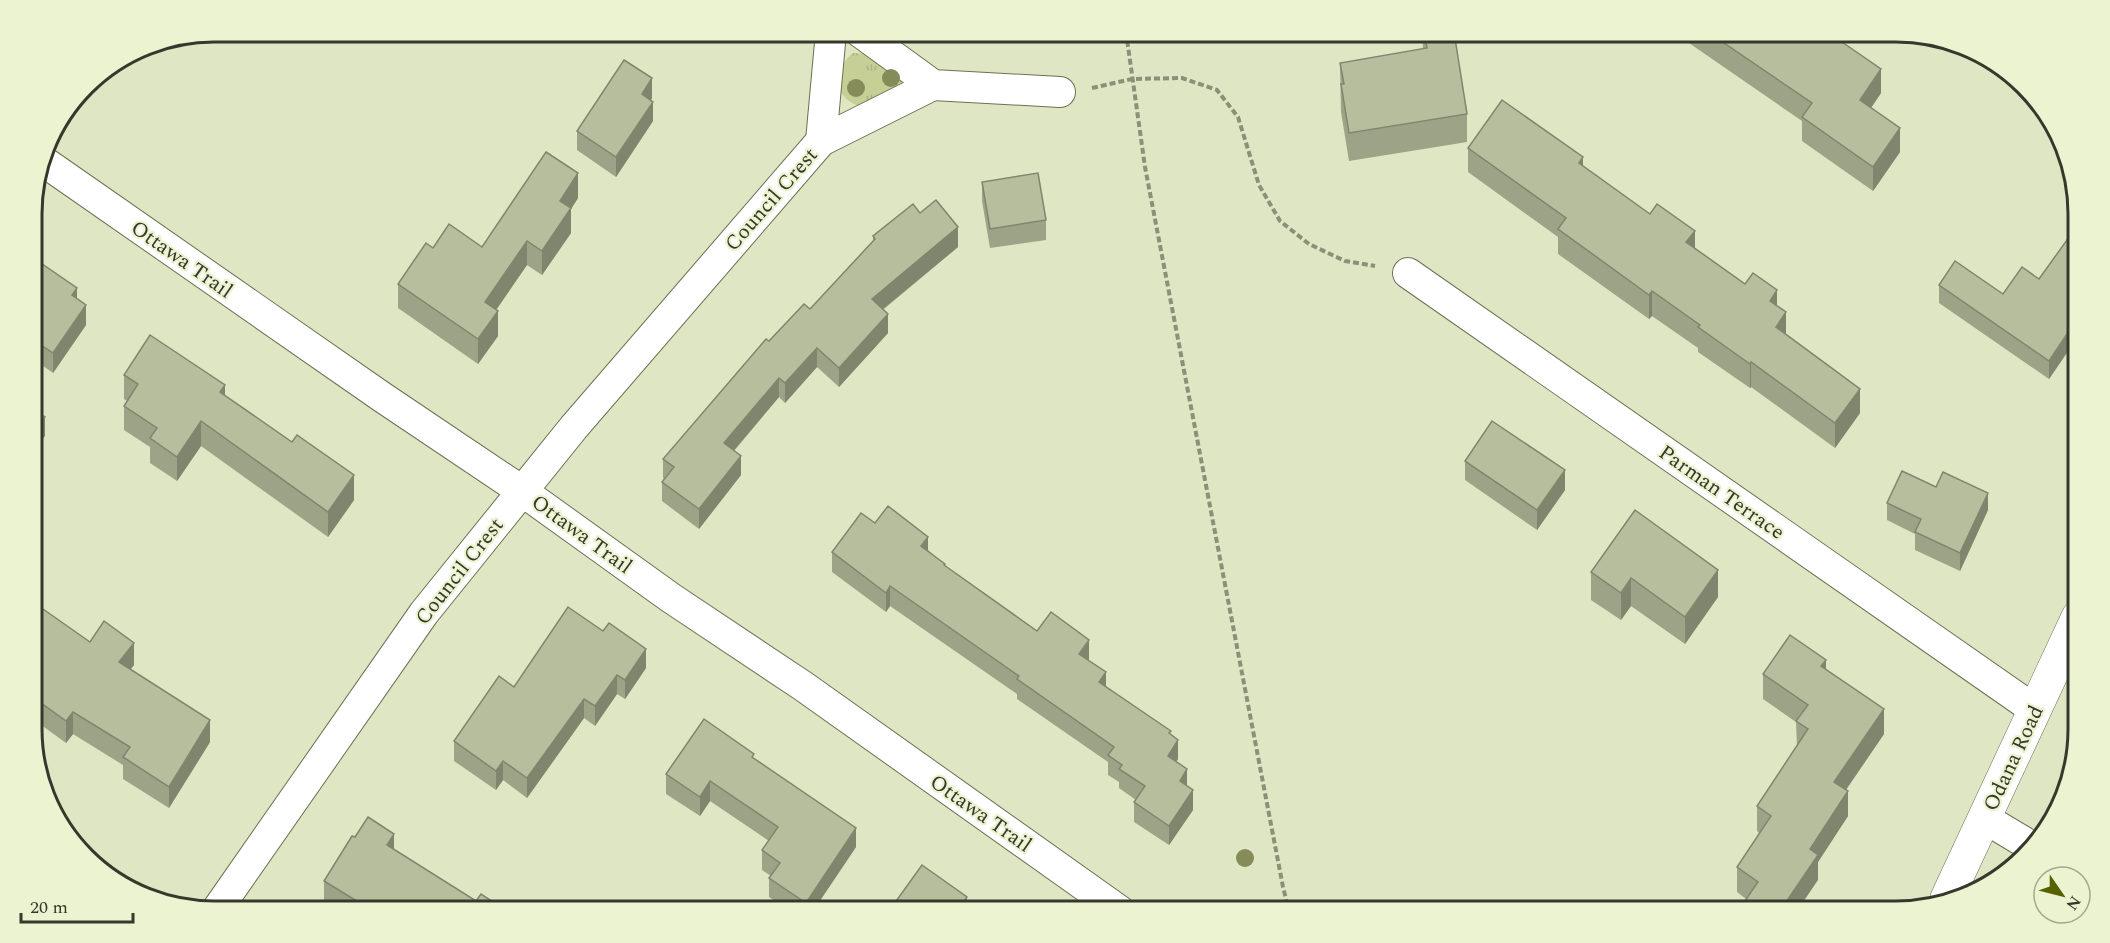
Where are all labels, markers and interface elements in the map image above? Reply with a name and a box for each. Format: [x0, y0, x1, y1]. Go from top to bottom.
street label: Council Crest [717, 141, 826, 259]
street label: Ottawa Trail [124, 213, 239, 307]
street label: Parman Terrace [1652, 437, 1791, 548]
street label: Ottawa Trail [524, 487, 639, 583]
street label: Council Crest [408, 511, 512, 632]
street label: Odana Road [1975, 700, 2052, 817]
street label: Ottawa Trail [923, 767, 1038, 861]
north arrow [2032, 865, 2092, 925]
scale bar [21, 886, 134, 924]
text: N [2060, 891, 2087, 915]
text: 20 m [30, 894, 68, 921]

